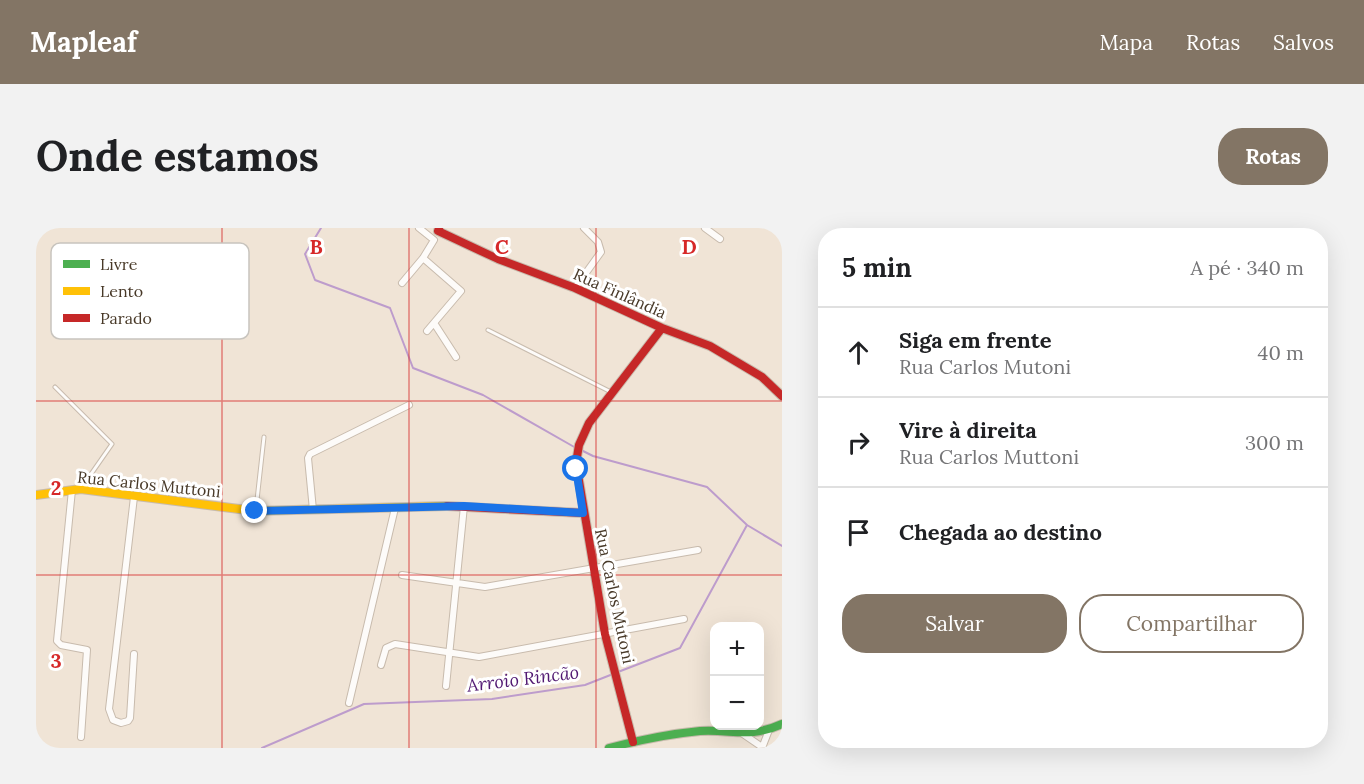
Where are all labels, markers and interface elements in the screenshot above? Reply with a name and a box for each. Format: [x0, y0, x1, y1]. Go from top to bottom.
text: Mapleaf [30, 24, 137, 60]
text: Mapa [1100, 29, 1153, 56]
text: Rotas [1186, 29, 1240, 56]
text: Salvos [1273, 29, 1334, 56]
button: Rotas [1218, 128, 1328, 185]
text: Onde estamos [36, 129, 319, 183]
text: B [309, 234, 323, 259]
text: C [495, 234, 509, 259]
text: D [681, 234, 697, 259]
legend [51, 243, 249, 339]
text: 5 min [842, 251, 912, 284]
text: Livre [100, 254, 138, 274]
text: A pé · 340 m [1190, 255, 1304, 280]
street label: Rua Finlândia [570, 264, 670, 322]
text: Lento [100, 281, 143, 301]
text: Parado [100, 308, 152, 328]
text: Siga em frente [899, 326, 1052, 354]
icon: ahead [842, 336, 875, 369]
text: 40 m [1258, 340, 1304, 365]
text: Rua Carlos Mutoni [899, 354, 1071, 379]
text: Vire à direita [899, 416, 1037, 444]
icon: right [842, 426, 875, 459]
text: 300 m [1245, 430, 1304, 455]
text: Rua Carlos Muttoni [899, 444, 1079, 469]
route start [562, 455, 588, 481]
street label: Rua Carlos Muttoni [76, 467, 222, 501]
text: 2 [51, 475, 61, 500]
route end [241, 497, 267, 523]
icon: arrive [842, 516, 875, 549]
text: Chegada ao destino [899, 518, 1102, 546]
street label: Rua Carlos Mutoni [591, 527, 639, 665]
button: Salvar [842, 594, 1067, 653]
button: Compartilhar [1079, 594, 1304, 653]
map controls [710, 622, 764, 730]
button: + [710, 622, 764, 676]
text: 3 [50, 648, 62, 673]
water label: Arroio Rincão [465, 660, 580, 697]
button: − [710, 676, 764, 730]

